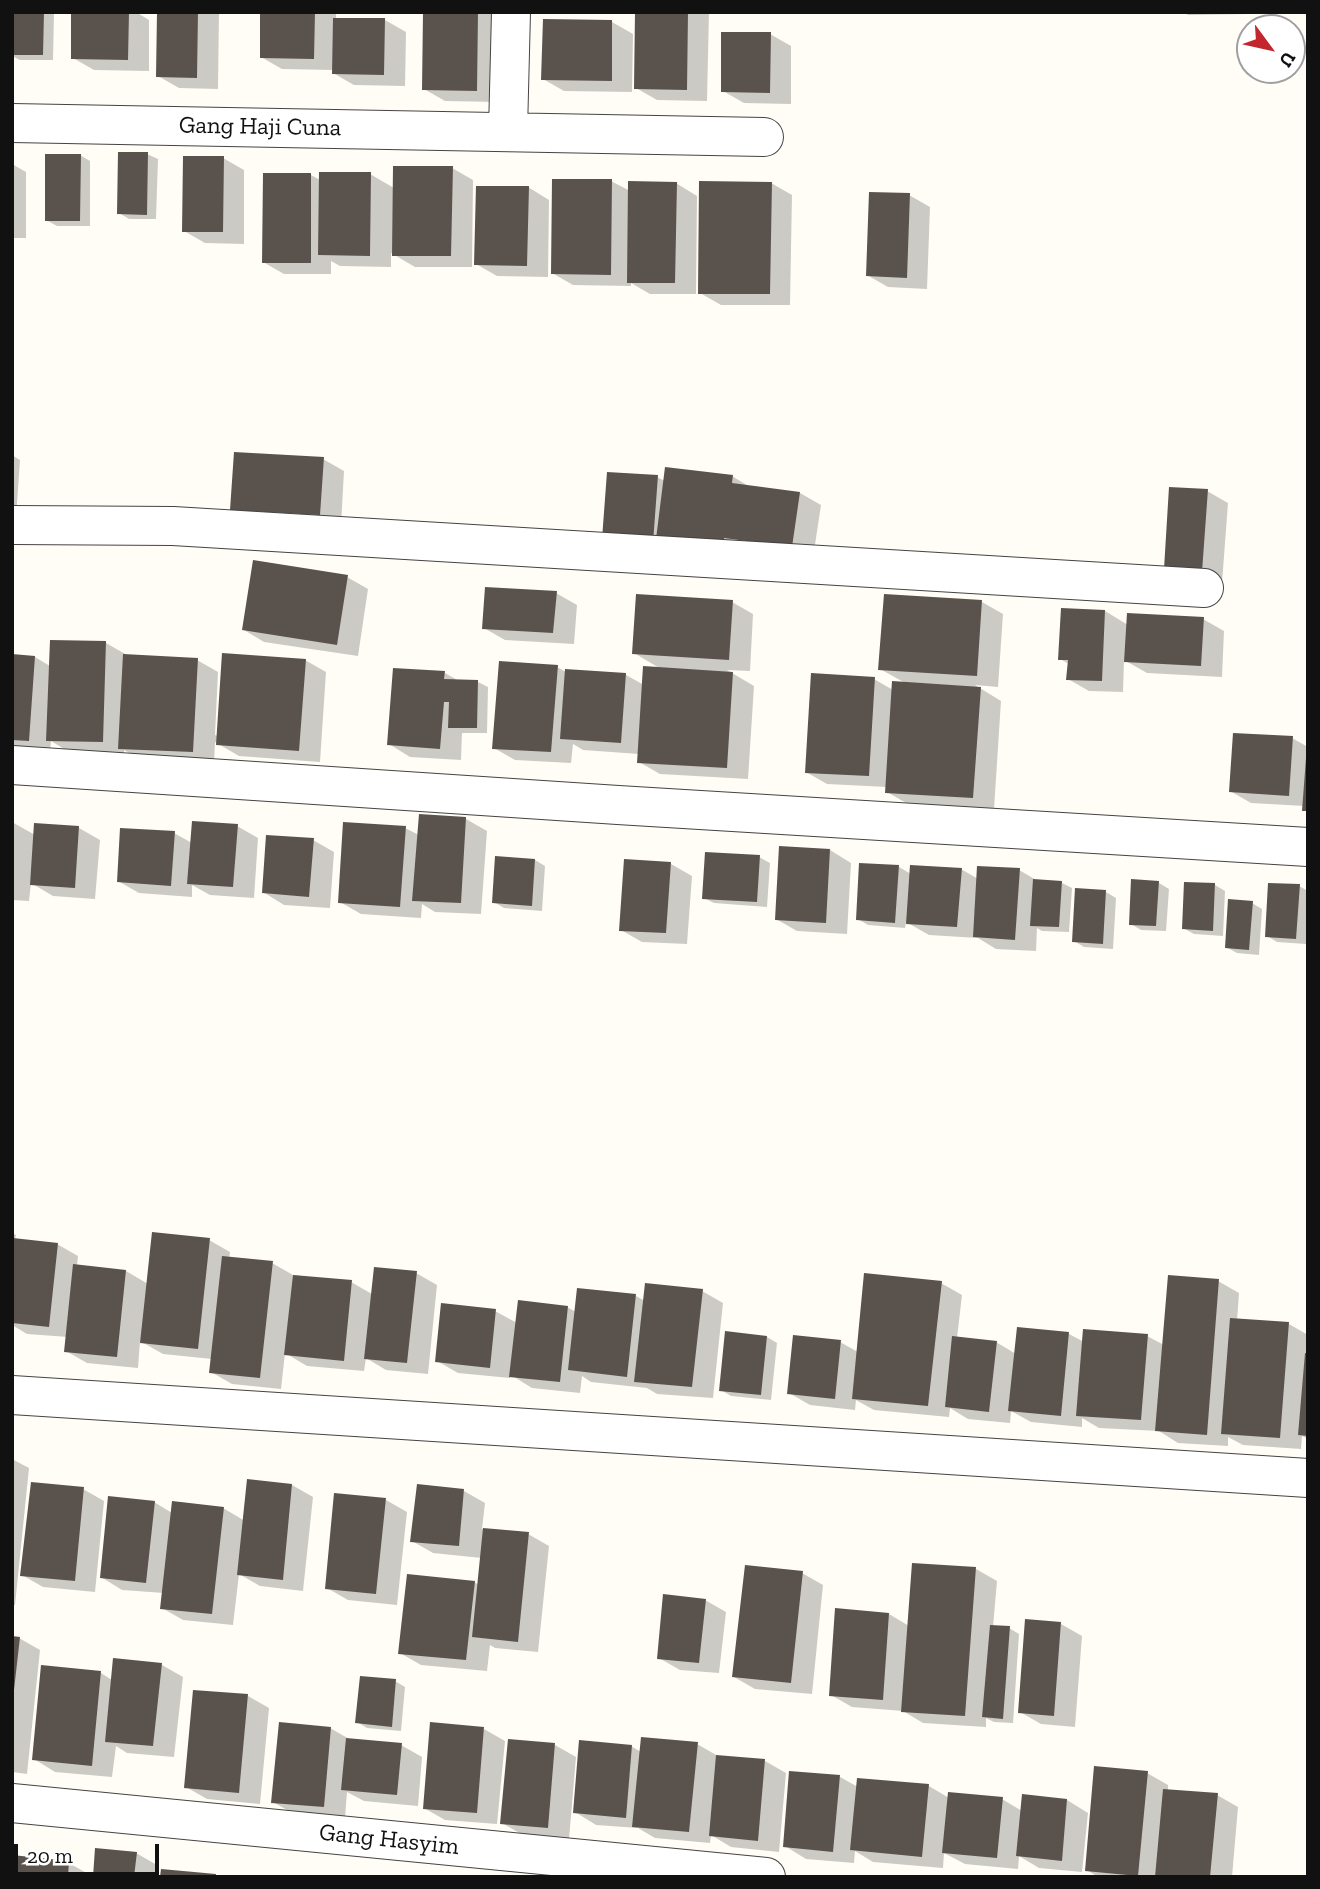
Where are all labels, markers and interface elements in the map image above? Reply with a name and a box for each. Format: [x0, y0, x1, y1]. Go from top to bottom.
north arrow [1236, 14, 1306, 84]
text: U [1274, 48, 1301, 72]
street label: Gang Haji Cuna [178, 111, 342, 143]
street label: Gang Hasyim [318, 1818, 460, 1862]
scale bar [18, 1829, 163, 1873]
text: 20 m [27, 1843, 73, 1868]

